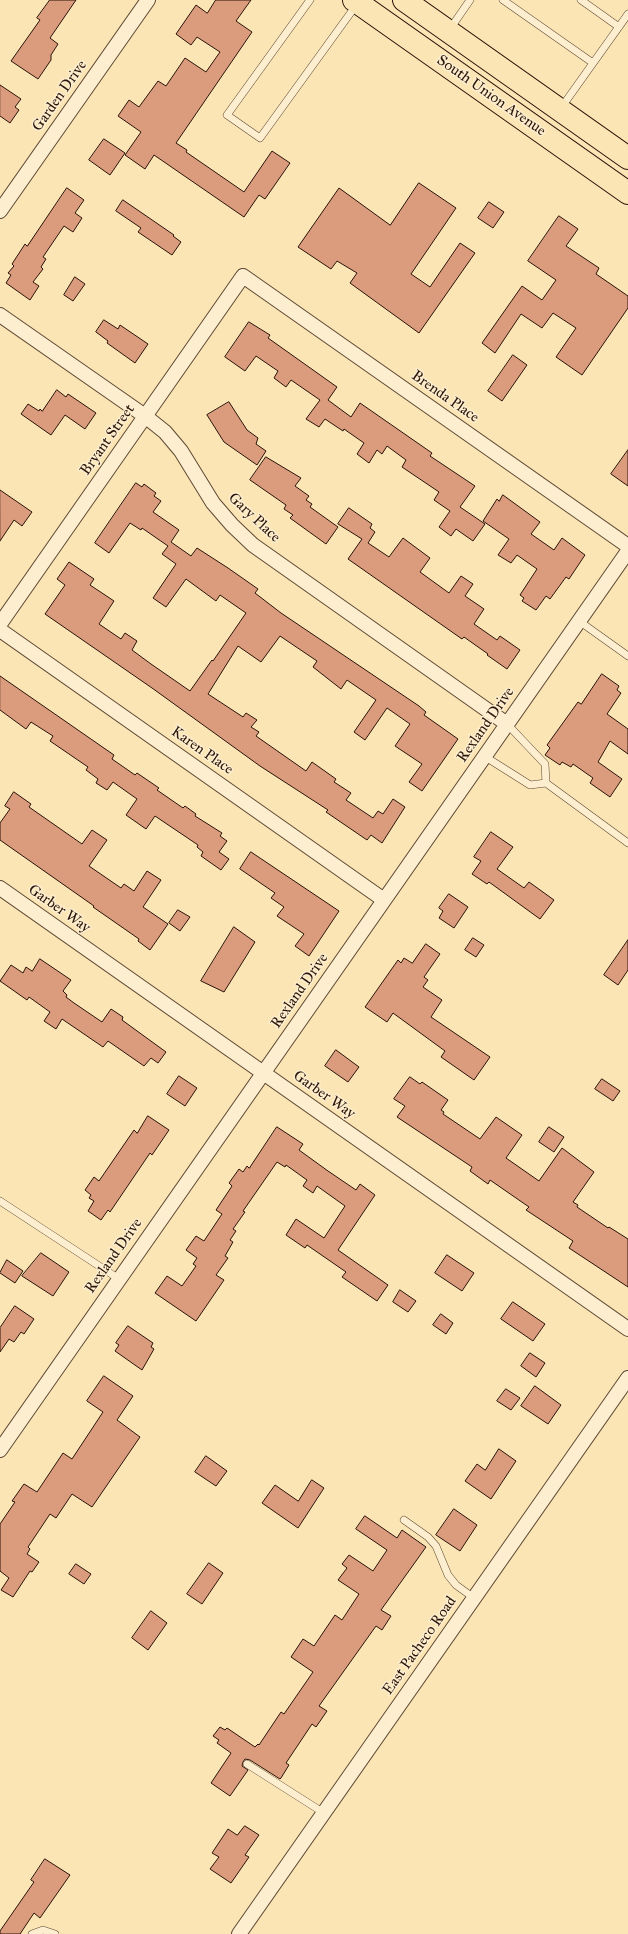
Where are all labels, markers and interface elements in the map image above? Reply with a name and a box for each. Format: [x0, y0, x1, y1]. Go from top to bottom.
street label: South Union Avenue [433, 52, 549, 140]
street label: Garden Drive [29, 57, 91, 135]
street label: Brenda Place [408, 367, 482, 427]
street label: Bryant Street [77, 401, 139, 479]
street label: Gary Place [224, 489, 284, 547]
street label: Rexland Drive [454, 684, 518, 766]
street label: Karen Place [167, 723, 237, 779]
street label: Garber Way [24, 881, 94, 937]
street label: Rexland Drive [268, 950, 332, 1032]
street label: Garber Way [289, 1067, 359, 1123]
street label: Rexland Drive [82, 1215, 146, 1297]
street label: East Pacheco Road [379, 1593, 461, 1699]

